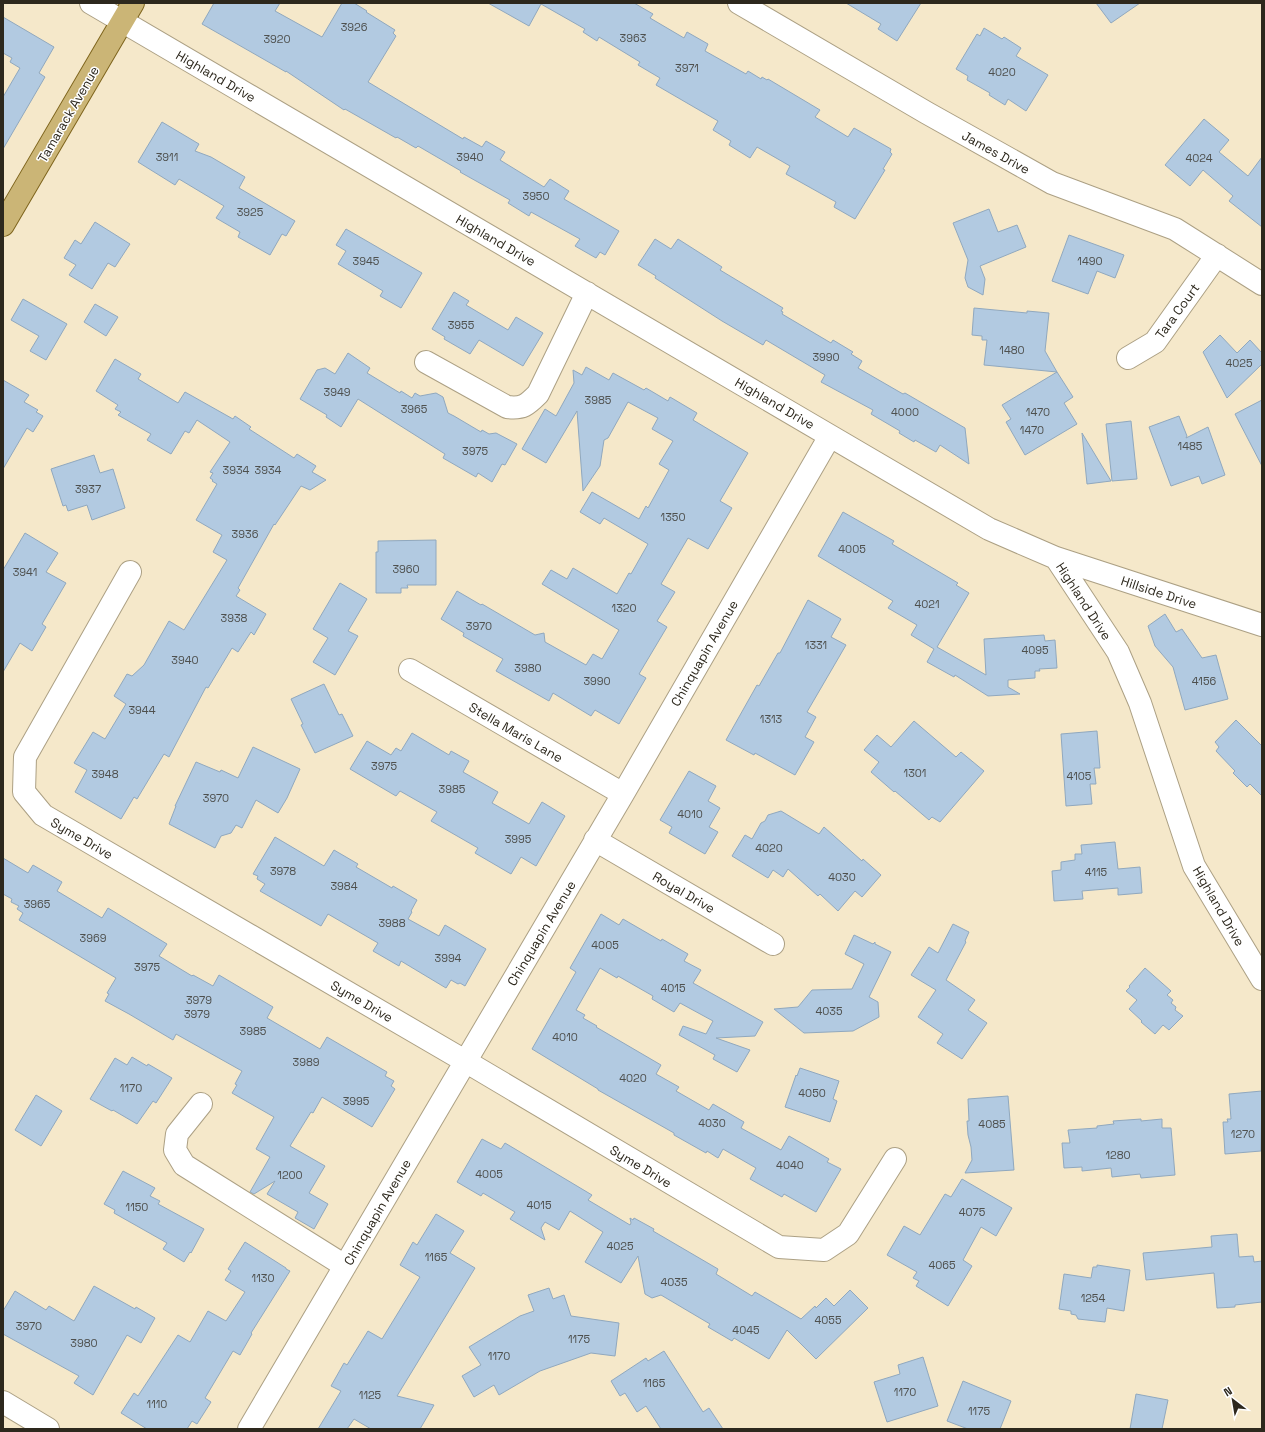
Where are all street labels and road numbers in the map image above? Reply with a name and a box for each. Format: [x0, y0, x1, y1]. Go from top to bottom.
street label: Highland Drive [173, 47, 259, 106]
street label: Tamarack Avenue [34, 63, 103, 165]
street label: James Drive [959, 127, 1033, 178]
street label: Highland Drive [453, 211, 539, 270]
street label: Tara Court [1152, 280, 1203, 342]
street label: Highland Drive [732, 374, 818, 433]
street label: Highland Drive [1052, 559, 1115, 643]
street label: Hillside Drive [1119, 572, 1199, 613]
street label: Chinquapin Avenue [667, 597, 742, 709]
street label: Stella Maris Lane [466, 699, 566, 766]
street label: Syme Drive [47, 814, 116, 863]
street label: Highland Drive [1189, 863, 1248, 949]
street label: Royal Drive [649, 868, 718, 917]
street label: Chinquapin Avenue [503, 877, 580, 989]
street label: Syme Drive [327, 977, 396, 1026]
street label: Syme Drive [607, 1141, 675, 1192]
street label: Chinquapin Avenue [340, 1156, 415, 1268]

